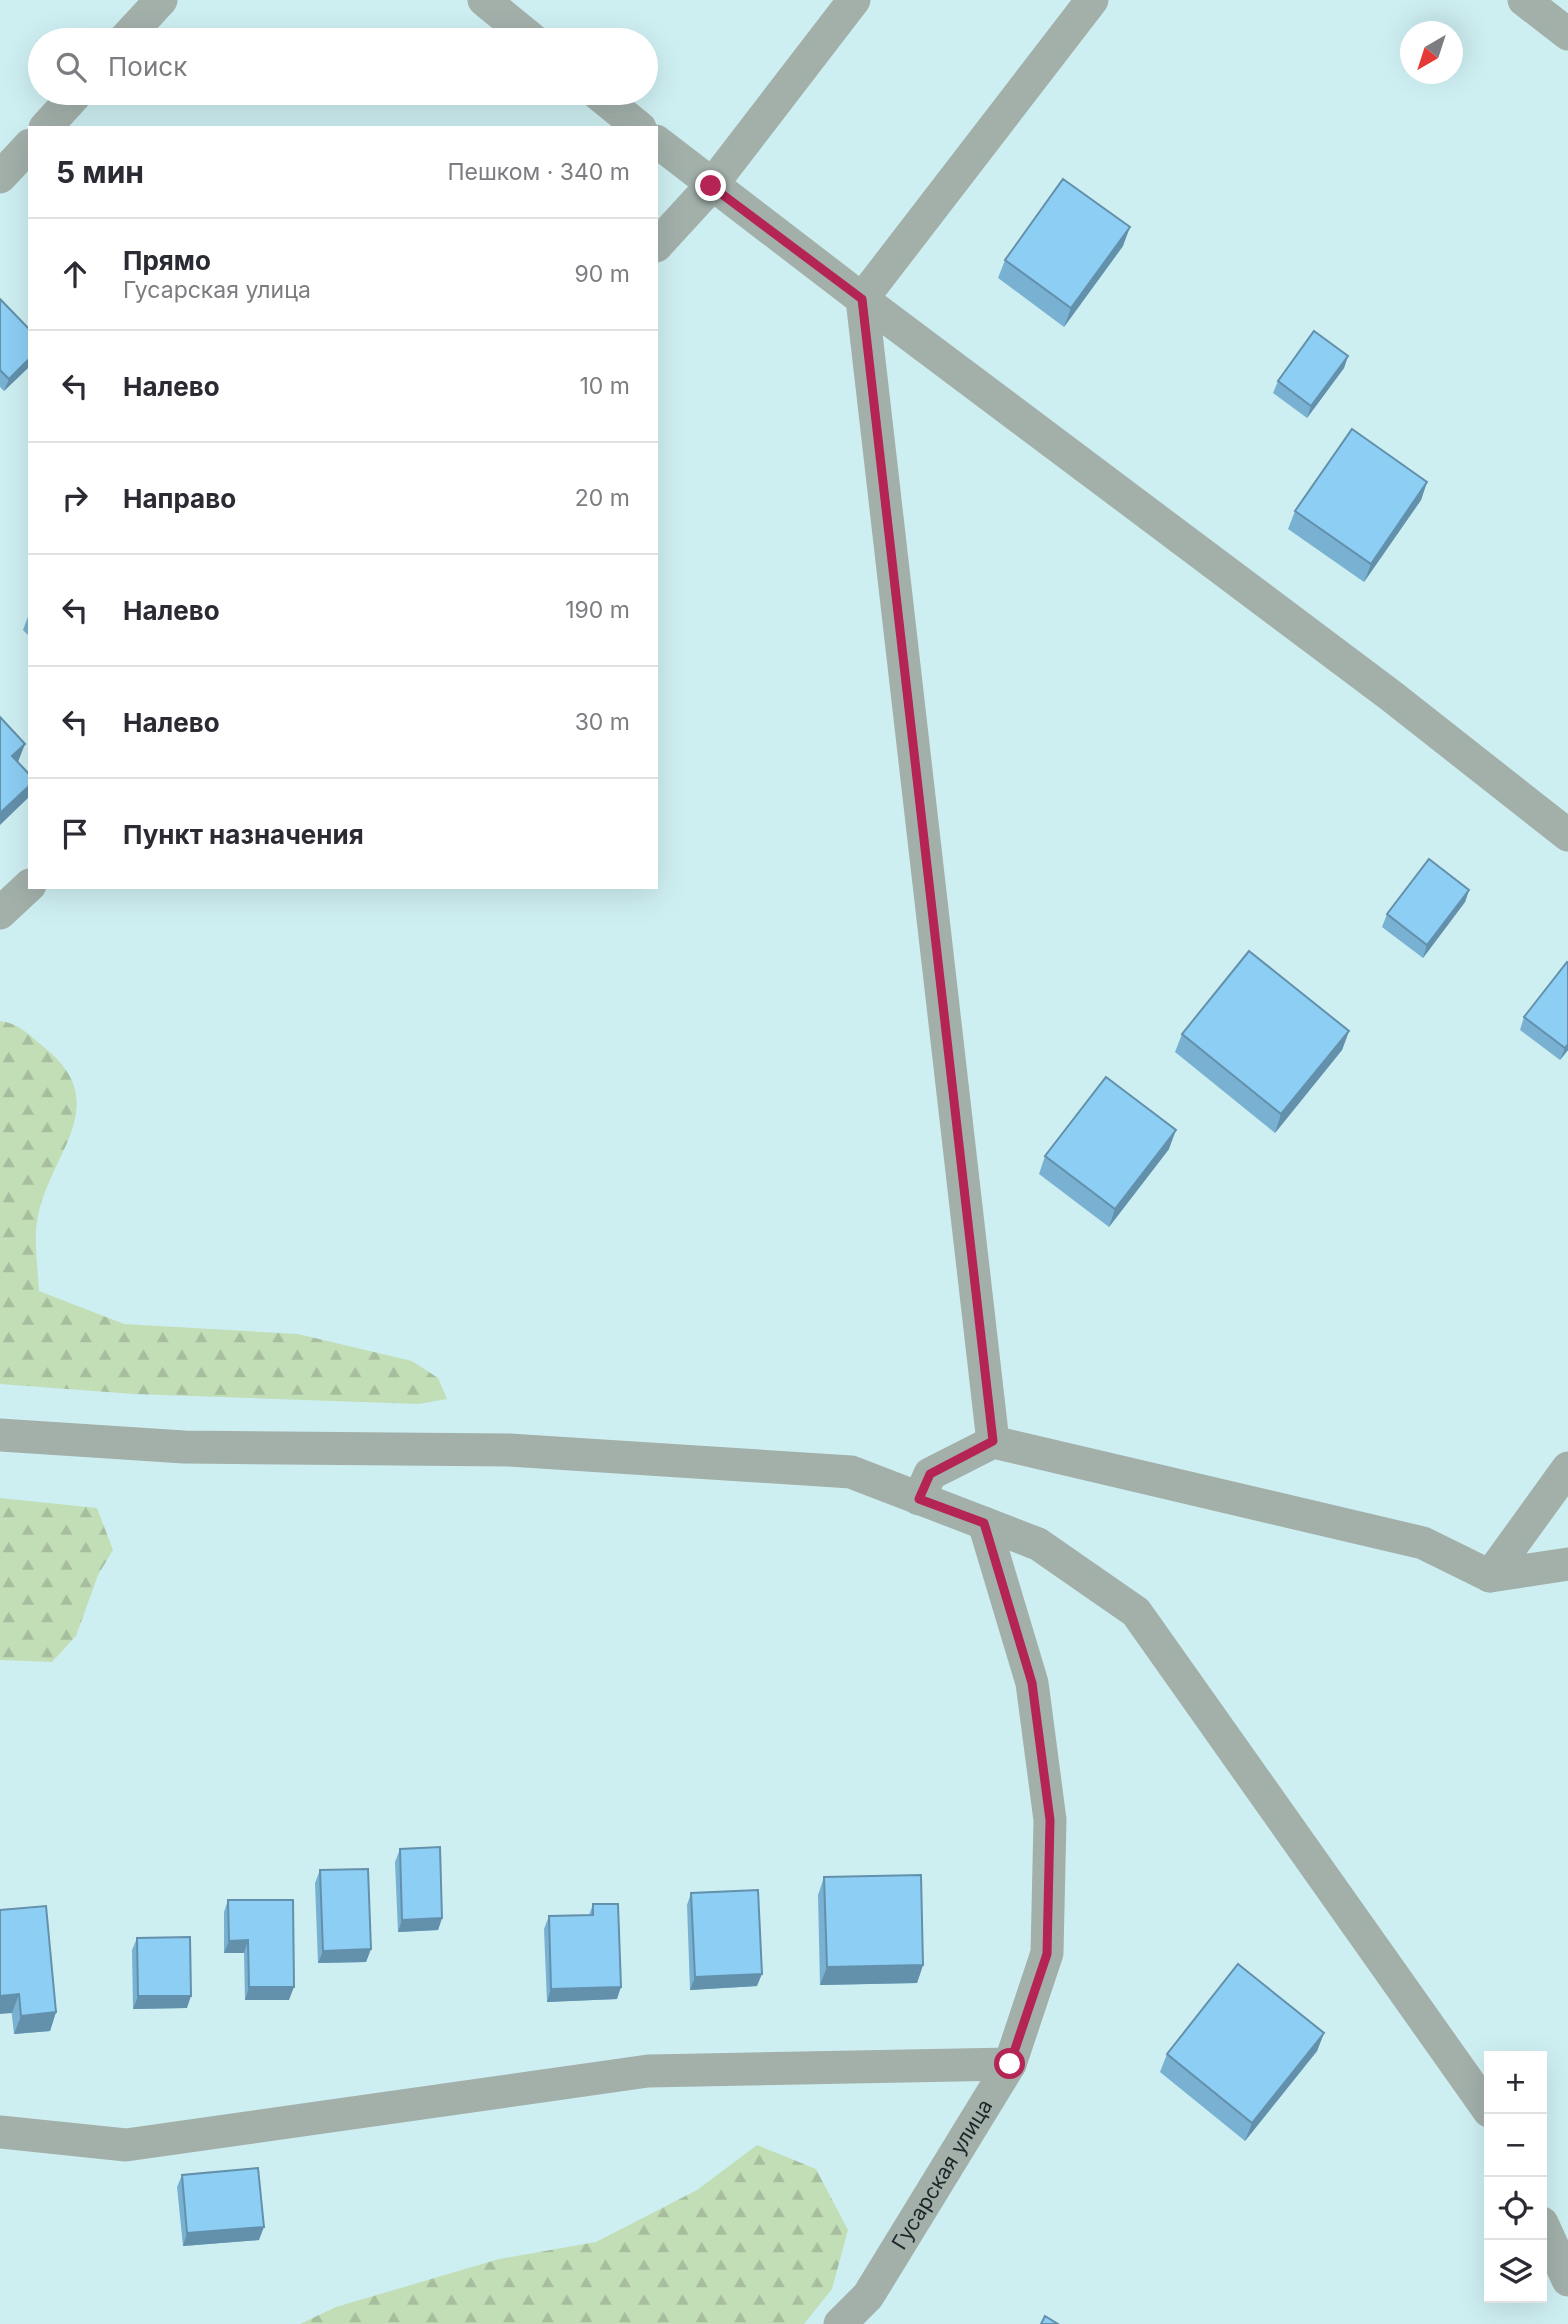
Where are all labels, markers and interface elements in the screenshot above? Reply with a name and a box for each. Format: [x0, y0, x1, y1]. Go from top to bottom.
north arrow [1400, 21, 1463, 84]
search box [28, 28, 658, 105]
icon: search [52, 48, 90, 86]
text: Поиск [108, 51, 187, 82]
text: 5 мин [56, 154, 144, 190]
text: Пешком · 340 m [447, 158, 630, 186]
route end [695, 170, 726, 201]
text: Прямо [123, 245, 211, 276]
icon: ahead [56, 255, 94, 293]
text: 90 m [575, 260, 630, 288]
text: Гусарская улица [123, 276, 311, 304]
icon: left [56, 367, 94, 405]
text: Налево [123, 371, 220, 402]
text: 10 m [580, 372, 630, 400]
icon: right [56, 479, 94, 517]
text: Направо [123, 483, 236, 514]
text: 20 m [575, 484, 630, 512]
icon: left [56, 591, 94, 629]
text: Налево [123, 595, 220, 626]
text: 190 m [565, 596, 630, 624]
icon: left [56, 703, 94, 741]
text: Налево [123, 707, 220, 738]
text: 30 m [575, 708, 630, 736]
icon: arrive [56, 815, 94, 853]
text: Пункт назначения [123, 819, 364, 850]
route start [994, 2048, 1025, 2079]
map controls [1484, 2051, 1547, 2303]
button: + [1484, 2051, 1547, 2114]
street label: Гусарская улица [886, 2095, 997, 2254]
button: − [1484, 2114, 1547, 2177]
button: locate [1484, 2177, 1547, 2240]
button: layers [1484, 2240, 1547, 2303]

